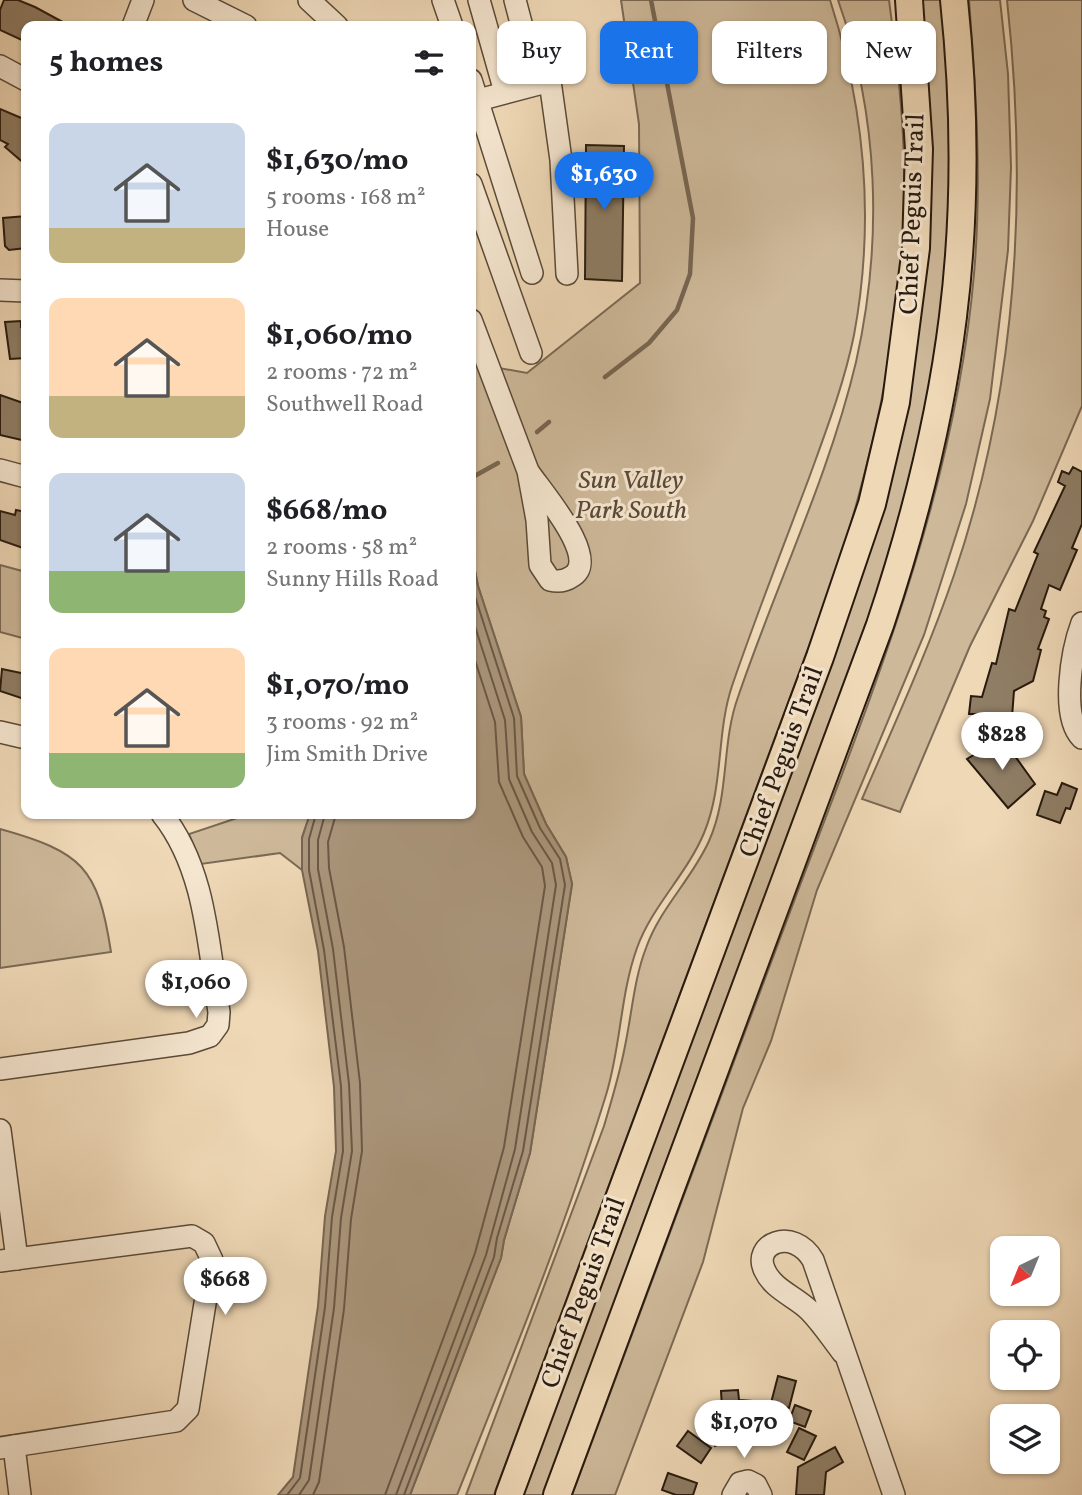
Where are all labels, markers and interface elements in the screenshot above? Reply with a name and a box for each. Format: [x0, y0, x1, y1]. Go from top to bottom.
chip: Buy [497, 21, 586, 84]
chip: Rent [600, 21, 698, 84]
chip: Filters [712, 21, 827, 84]
chip: New [841, 21, 936, 84]
text: 5 homes [49, 42, 163, 84]
icon: filters [410, 44, 448, 82]
street label: Chief Peguis Trail [892, 113, 934, 315]
text: $1,630/mo [266, 140, 408, 182]
icon: home [105, 151, 189, 235]
pin: $1,630 [547, 152, 661, 212]
text: $1,630 [571, 159, 637, 191]
text: 5 rooms · 168 m² [266, 182, 425, 214]
text: House [266, 214, 329, 246]
text: $1,060/mo [266, 315, 413, 357]
icon: home [105, 326, 189, 410]
text: 2 rooms · 72 m² [266, 357, 417, 389]
text: Southwell Road [266, 389, 424, 421]
park label: Sun Valley Park South [575, 463, 687, 529]
text: $668/mo [266, 490, 387, 532]
icon: home [105, 501, 189, 585]
text: 2 rooms · 58 m² [266, 532, 417, 564]
text: Sunny Hills Road [266, 564, 439, 596]
street label: Chief Peguis Trail [731, 661, 833, 863]
text: $1,070/mo [266, 665, 409, 707]
icon: home [105, 676, 189, 760]
text: 3 rooms · 92 m² [266, 707, 418, 739]
pin: $828 [961, 712, 1043, 772]
text: $828 [977, 719, 1027, 751]
text: Jim Smith Drive [266, 739, 428, 771]
pin: $1,060 [139, 960, 253, 1020]
text: $1,060 [161, 967, 231, 999]
street label: Chief Peguis Trail [533, 1192, 635, 1394]
north arrow [990, 1236, 1060, 1306]
map controls [990, 1236, 1060, 1474]
pin: $668 [184, 1258, 266, 1317]
text: $668 [200, 1264, 250, 1296]
button: locate [990, 1320, 1060, 1390]
pin: $1,070 [687, 1400, 801, 1460]
button: layers [990, 1404, 1060, 1474]
text: $1,070 [710, 1407, 778, 1439]

